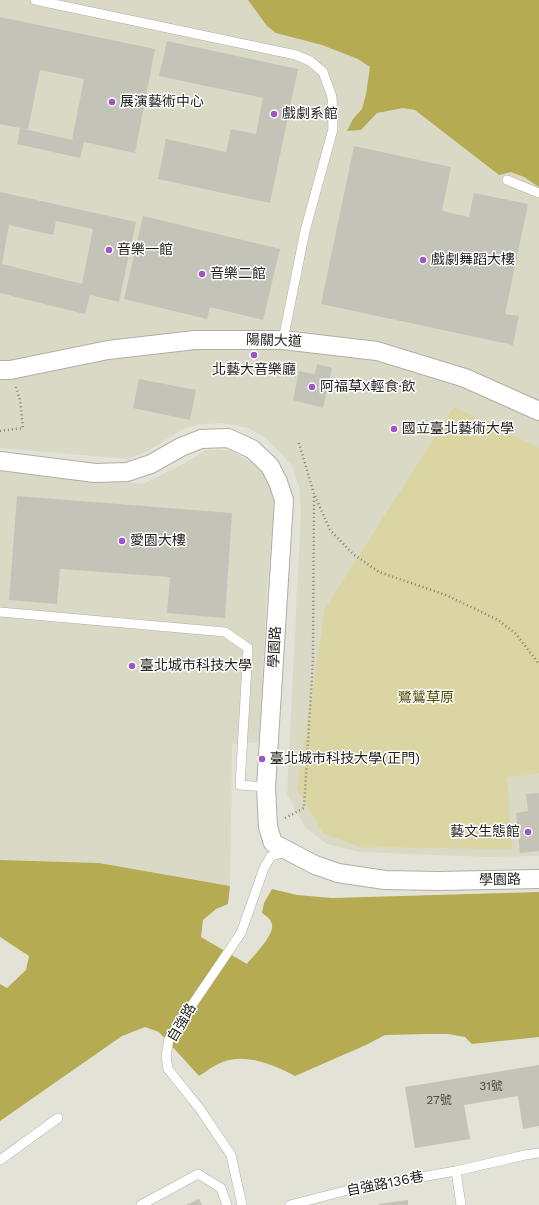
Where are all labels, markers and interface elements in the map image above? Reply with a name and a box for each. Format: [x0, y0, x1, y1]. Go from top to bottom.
place label: 展演藝術中心 [120, 94, 204, 110]
marker: 展演藝術中心 [107, 97, 117, 107]
place label: 戲劇系館 [282, 106, 338, 122]
marker: 戲劇系館 [269, 109, 279, 119]
place label: 音樂一館 [117, 242, 173, 258]
marker: 音樂一館 [104, 245, 114, 255]
place label: 戲劇舞蹈大樓 [431, 252, 515, 268]
marker: 戲劇舞蹈大樓 [418, 255, 428, 265]
place label: 音樂二館 [210, 266, 266, 282]
marker: 音樂二館 [197, 269, 207, 279]
street label: 陽關大道 [246, 332, 302, 350]
marker: 北藝大音樂廳 [249, 350, 259, 360]
place label: 北藝大音樂廳 [212, 362, 296, 378]
place label: 阿福草X輕食·飲 [320, 379, 416, 395]
marker: 阿福草X輕食·飲 [307, 382, 317, 392]
place label: 國立臺北藝術大學 [402, 421, 514, 437]
marker: 國立臺北藝術大學 [389, 424, 399, 434]
place label: 愛園大樓 [130, 533, 186, 549]
marker: 愛園大樓 [117, 536, 127, 546]
street label: 學園路 [266, 626, 284, 668]
place label: 臺北城市科技大學 [140, 658, 252, 674]
marker: 臺北城市科技大學 [127, 661, 137, 671]
park label: 鷺鷥草原 [398, 690, 454, 706]
place label: 臺北城市科技大學(正門) [270, 751, 420, 767]
marker: 臺北城市科技大學(正門) [257, 754, 267, 764]
place label: 藝文生態館 [450, 824, 520, 840]
marker: 藝文生態館 [523, 827, 533, 837]
street label: 學園路 [479, 871, 521, 889]
street label: 自強路 [164, 1001, 200, 1045]
house number: 31號 [479, 1079, 503, 1093]
house number: 27號 [426, 1093, 452, 1107]
street label: 自強路136巷 [345, 1168, 425, 1200]

